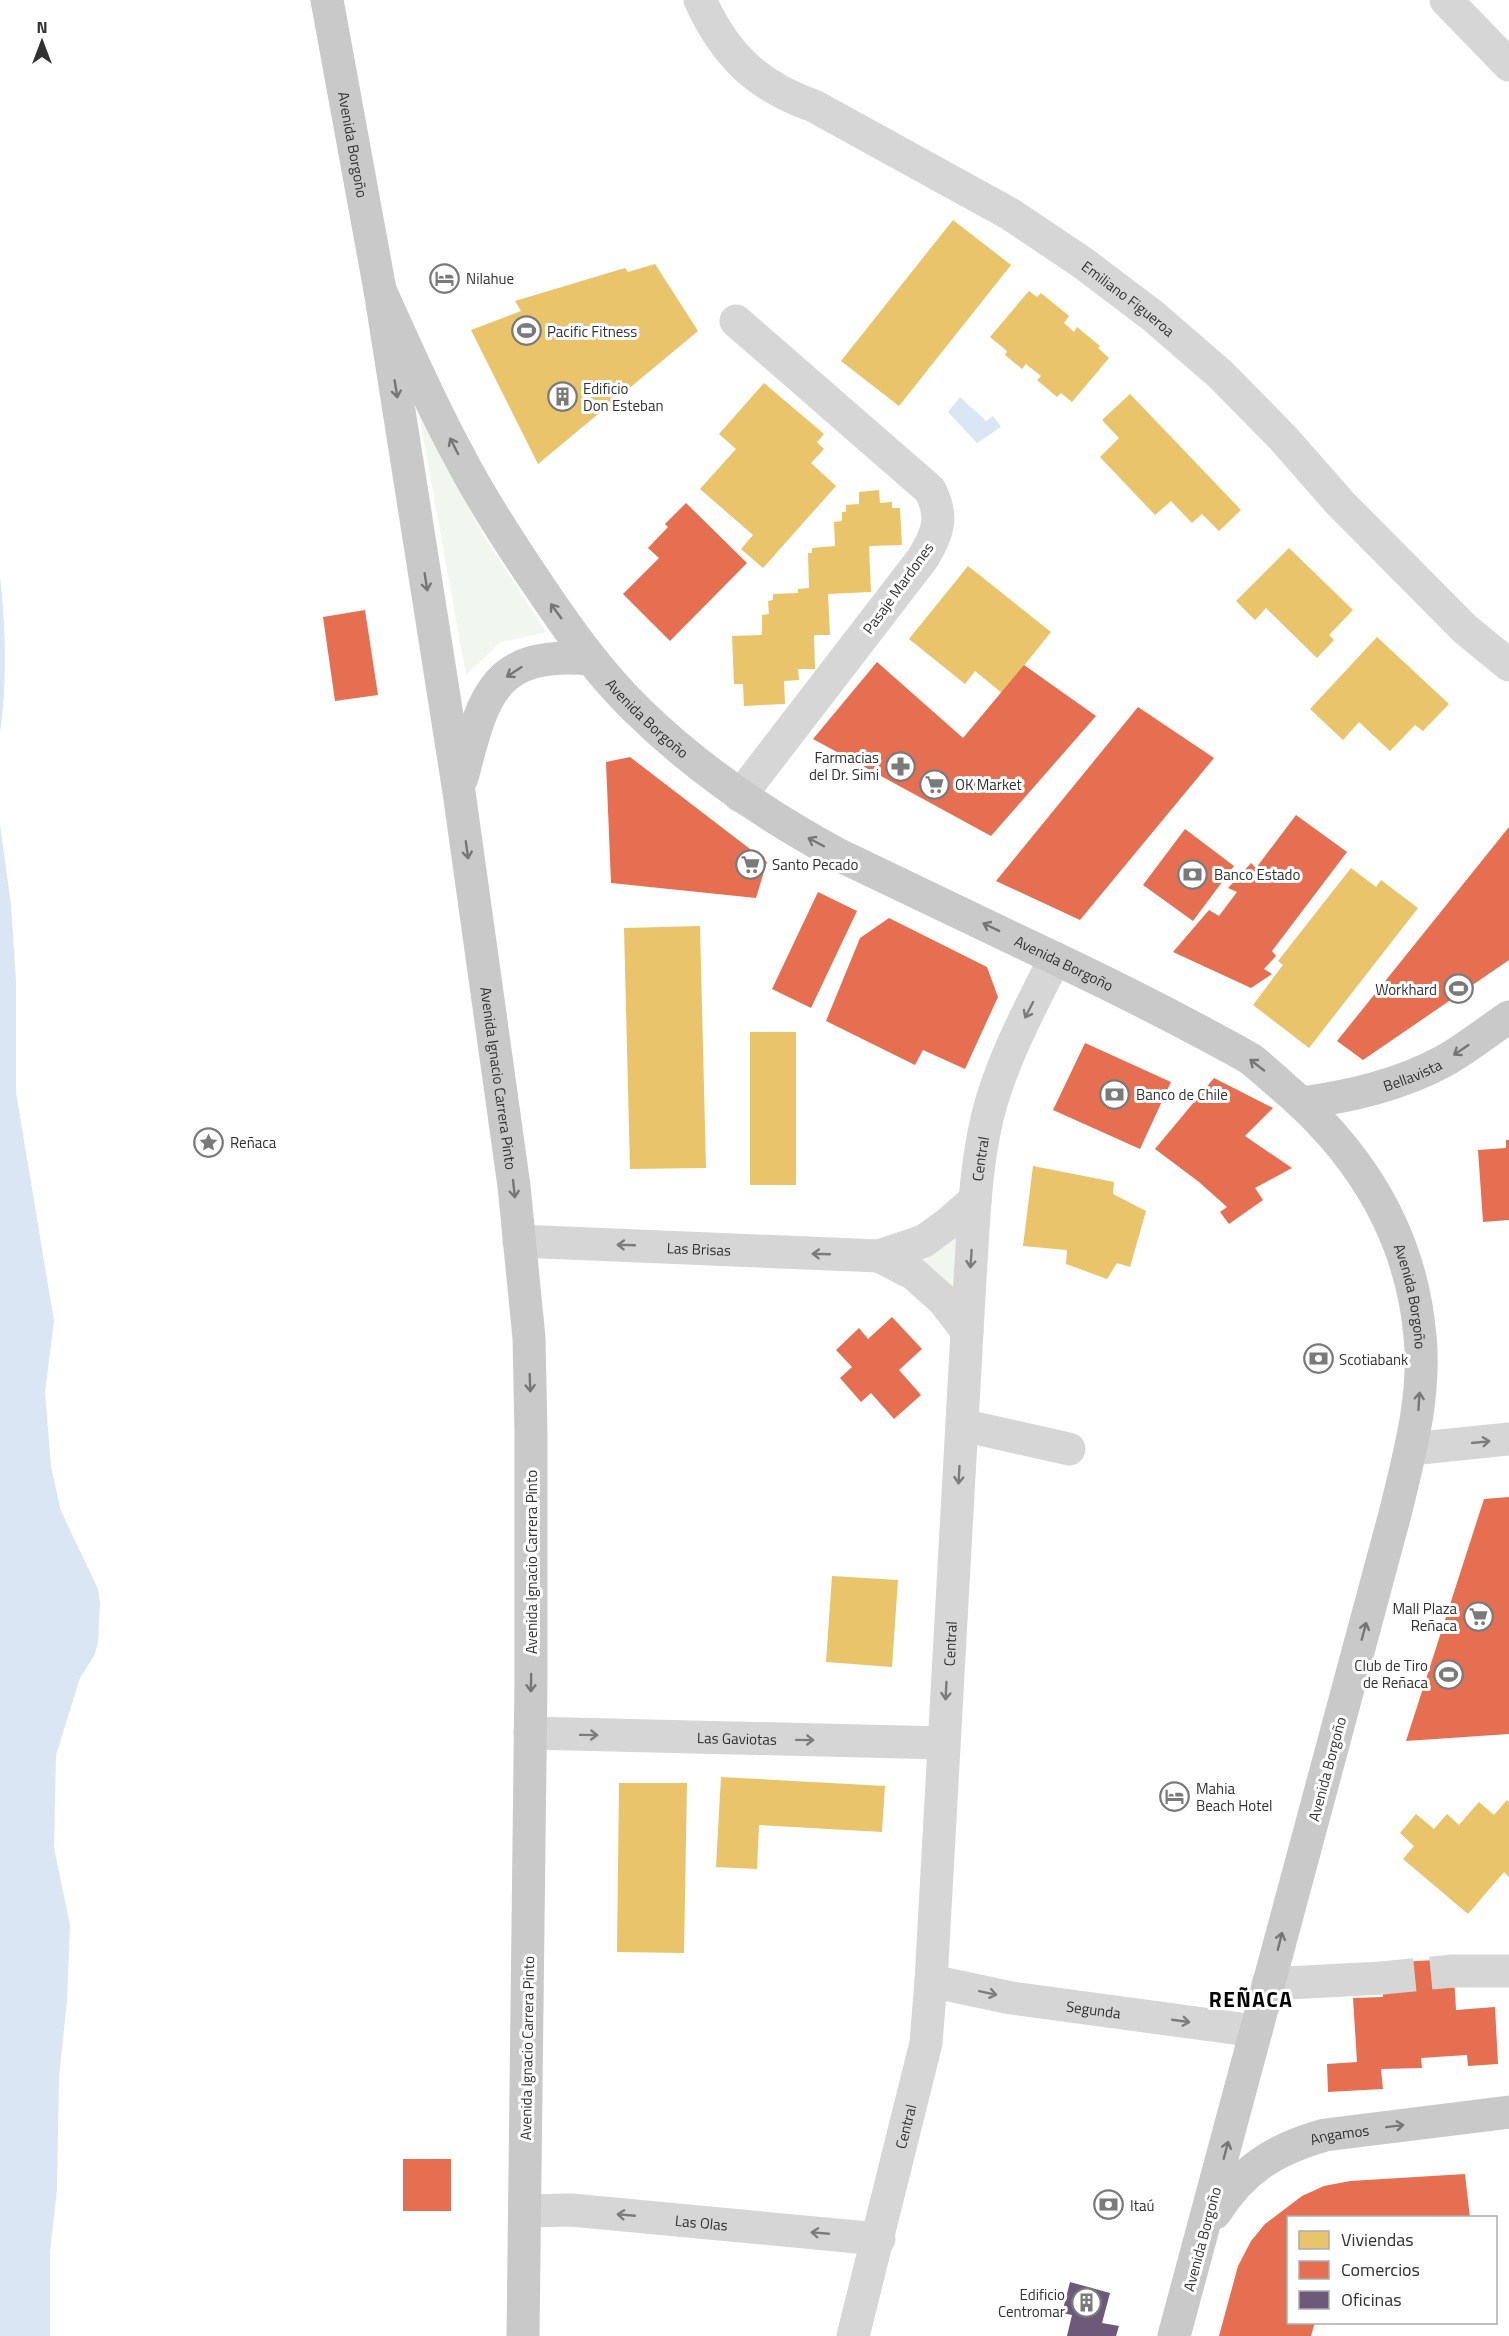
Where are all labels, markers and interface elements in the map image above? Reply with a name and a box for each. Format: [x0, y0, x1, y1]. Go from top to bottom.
north arrow [12, 12, 72, 72]
text: N [36, 15, 48, 39]
street label: Avenida Borgoño [332, 90, 374, 200]
street label: Emiliano Figueroa [1077, 255, 1181, 342]
hotel icon: Nilahue [429, 262, 461, 294]
place label: Nilahue [466, 267, 514, 290]
sports icon: Pacific Fitness [510, 315, 542, 347]
place label: Pacific Fitness [547, 320, 637, 343]
place label: Edificio Don Esteban [583, 377, 664, 417]
one-way arrow [390, 379, 401, 399]
building icon: Edificio Don Esteban [546, 381, 578, 413]
one-way arrow [447, 437, 459, 455]
street label: Pasaje Mardones [857, 537, 939, 639]
one-way arrow [420, 571, 431, 591]
one-way arrow [550, 604, 562, 620]
one-way arrow [506, 665, 523, 678]
street label: Avenida Borgoño [601, 673, 694, 763]
place label: Farmacias del Dr. Simi [809, 746, 879, 786]
pharmacy icon: Farmacias del Dr. Simi [884, 750, 916, 782]
supermarket icon: OK Market [918, 768, 950, 800]
place label: OK Market [955, 773, 1023, 796]
one-way arrow [807, 836, 825, 847]
one-way arrow [462, 840, 473, 860]
supermarket icon: Santo Pecado [735, 848, 767, 880]
place label: Santo Pecado [772, 853, 859, 876]
bank icon: Banco Estado [1177, 858, 1209, 890]
place label: Banco Estado [1214, 863, 1300, 886]
one-way arrow [982, 921, 1000, 933]
street label: Avenida Borgoño [1011, 929, 1118, 997]
sports icon: Workhard [1442, 973, 1474, 1005]
place label: Workhard [1375, 978, 1437, 1001]
street label: Avenida Ignacio Carrera Pinto [475, 985, 523, 1171]
one-way arrow [1023, 1001, 1034, 1019]
one-way arrow [1453, 1044, 1469, 1056]
street label: Bellavista [1380, 1053, 1446, 1097]
one-way arrow [1249, 1059, 1265, 1072]
bank icon: Banco de Chile [1099, 1078, 1131, 1110]
place label: Banco de Chile [1136, 1083, 1228, 1106]
place icon: Reñaca [193, 1126, 225, 1158]
place label: Reñaca [230, 1131, 277, 1154]
street label: Central [965, 1134, 995, 1182]
one-way arrow [509, 1178, 520, 1198]
street label: Las Brisas [666, 1236, 731, 1261]
one-way arrow [616, 1240, 636, 1251]
street label: Avenida Borgoño [1388, 1240, 1432, 1350]
one-way arrow [811, 1248, 831, 1259]
one-way arrow [965, 1249, 976, 1269]
bank icon: Scotiabank [1302, 1343, 1334, 1375]
place label: Scotiabank [1339, 1348, 1408, 1371]
one-way arrow [524, 1373, 536, 1393]
one-way arrow [1414, 1391, 1425, 1411]
one-way arrow [1470, 1436, 1490, 1447]
one-way arrow [953, 1464, 964, 1484]
street label: Avenida Ignacio Carrera Pinto [520, 1470, 543, 1654]
place label: Mall Plaza Reñaca [1392, 1597, 1457, 1637]
supermarket icon: Mall Plaza Reñaca [1462, 1601, 1494, 1633]
street label: Central [937, 1621, 962, 1667]
one-way arrow [1359, 1622, 1370, 1641]
place label: Club de Tiro de Reñaca [1354, 1654, 1428, 1694]
sports icon: Club de Tiro de Reñaca [1433, 1658, 1465, 1690]
one-way arrow [525, 1673, 537, 1693]
one-way arrow [940, 1680, 951, 1700]
street label: Avenida Borgoño [1302, 1714, 1352, 1824]
street label: Las Gaviotas [697, 1726, 777, 1750]
one-way arrow [578, 1729, 598, 1740]
one-way arrow [794, 1734, 814, 1746]
place label: Mahia Beach Hotel [1196, 1777, 1272, 1817]
hotel icon: Mahia Beach Hotel [1159, 1781, 1191, 1813]
one-way arrow [1274, 1932, 1286, 1951]
street label: Avenida Ignacio Carrera Pinto [514, 1956, 540, 2140]
district label: REÑACA [1209, 1983, 1293, 2015]
one-way arrow [978, 1988, 998, 1999]
street label: Segunda [1065, 1994, 1123, 2024]
one-way arrow [1171, 2016, 1191, 2027]
street label: Central [889, 2102, 922, 2151]
street label: Angamos [1307, 2118, 1370, 2150]
one-way arrow [1384, 2120, 1404, 2131]
one-way arrow [1220, 2141, 1232, 2160]
street label: Avenida Borgoño [1177, 2184, 1227, 2294]
bank icon: Itaú [1093, 2189, 1125, 2221]
place label: Itaú [1130, 2194, 1154, 2217]
street label: Las Olas [674, 2208, 729, 2236]
one-way arrow [617, 2209, 637, 2220]
legend [1287, 2216, 1497, 2324]
text: Viviendas [1341, 2226, 1414, 2253]
one-way arrow [811, 2227, 831, 2238]
text: Comercios [1341, 2256, 1420, 2283]
place label: Edificio Centromar [998, 2283, 1065, 2323]
text: Oficinas [1341, 2286, 1402, 2313]
building icon: Edificio Centromar [1070, 2287, 1102, 2319]

